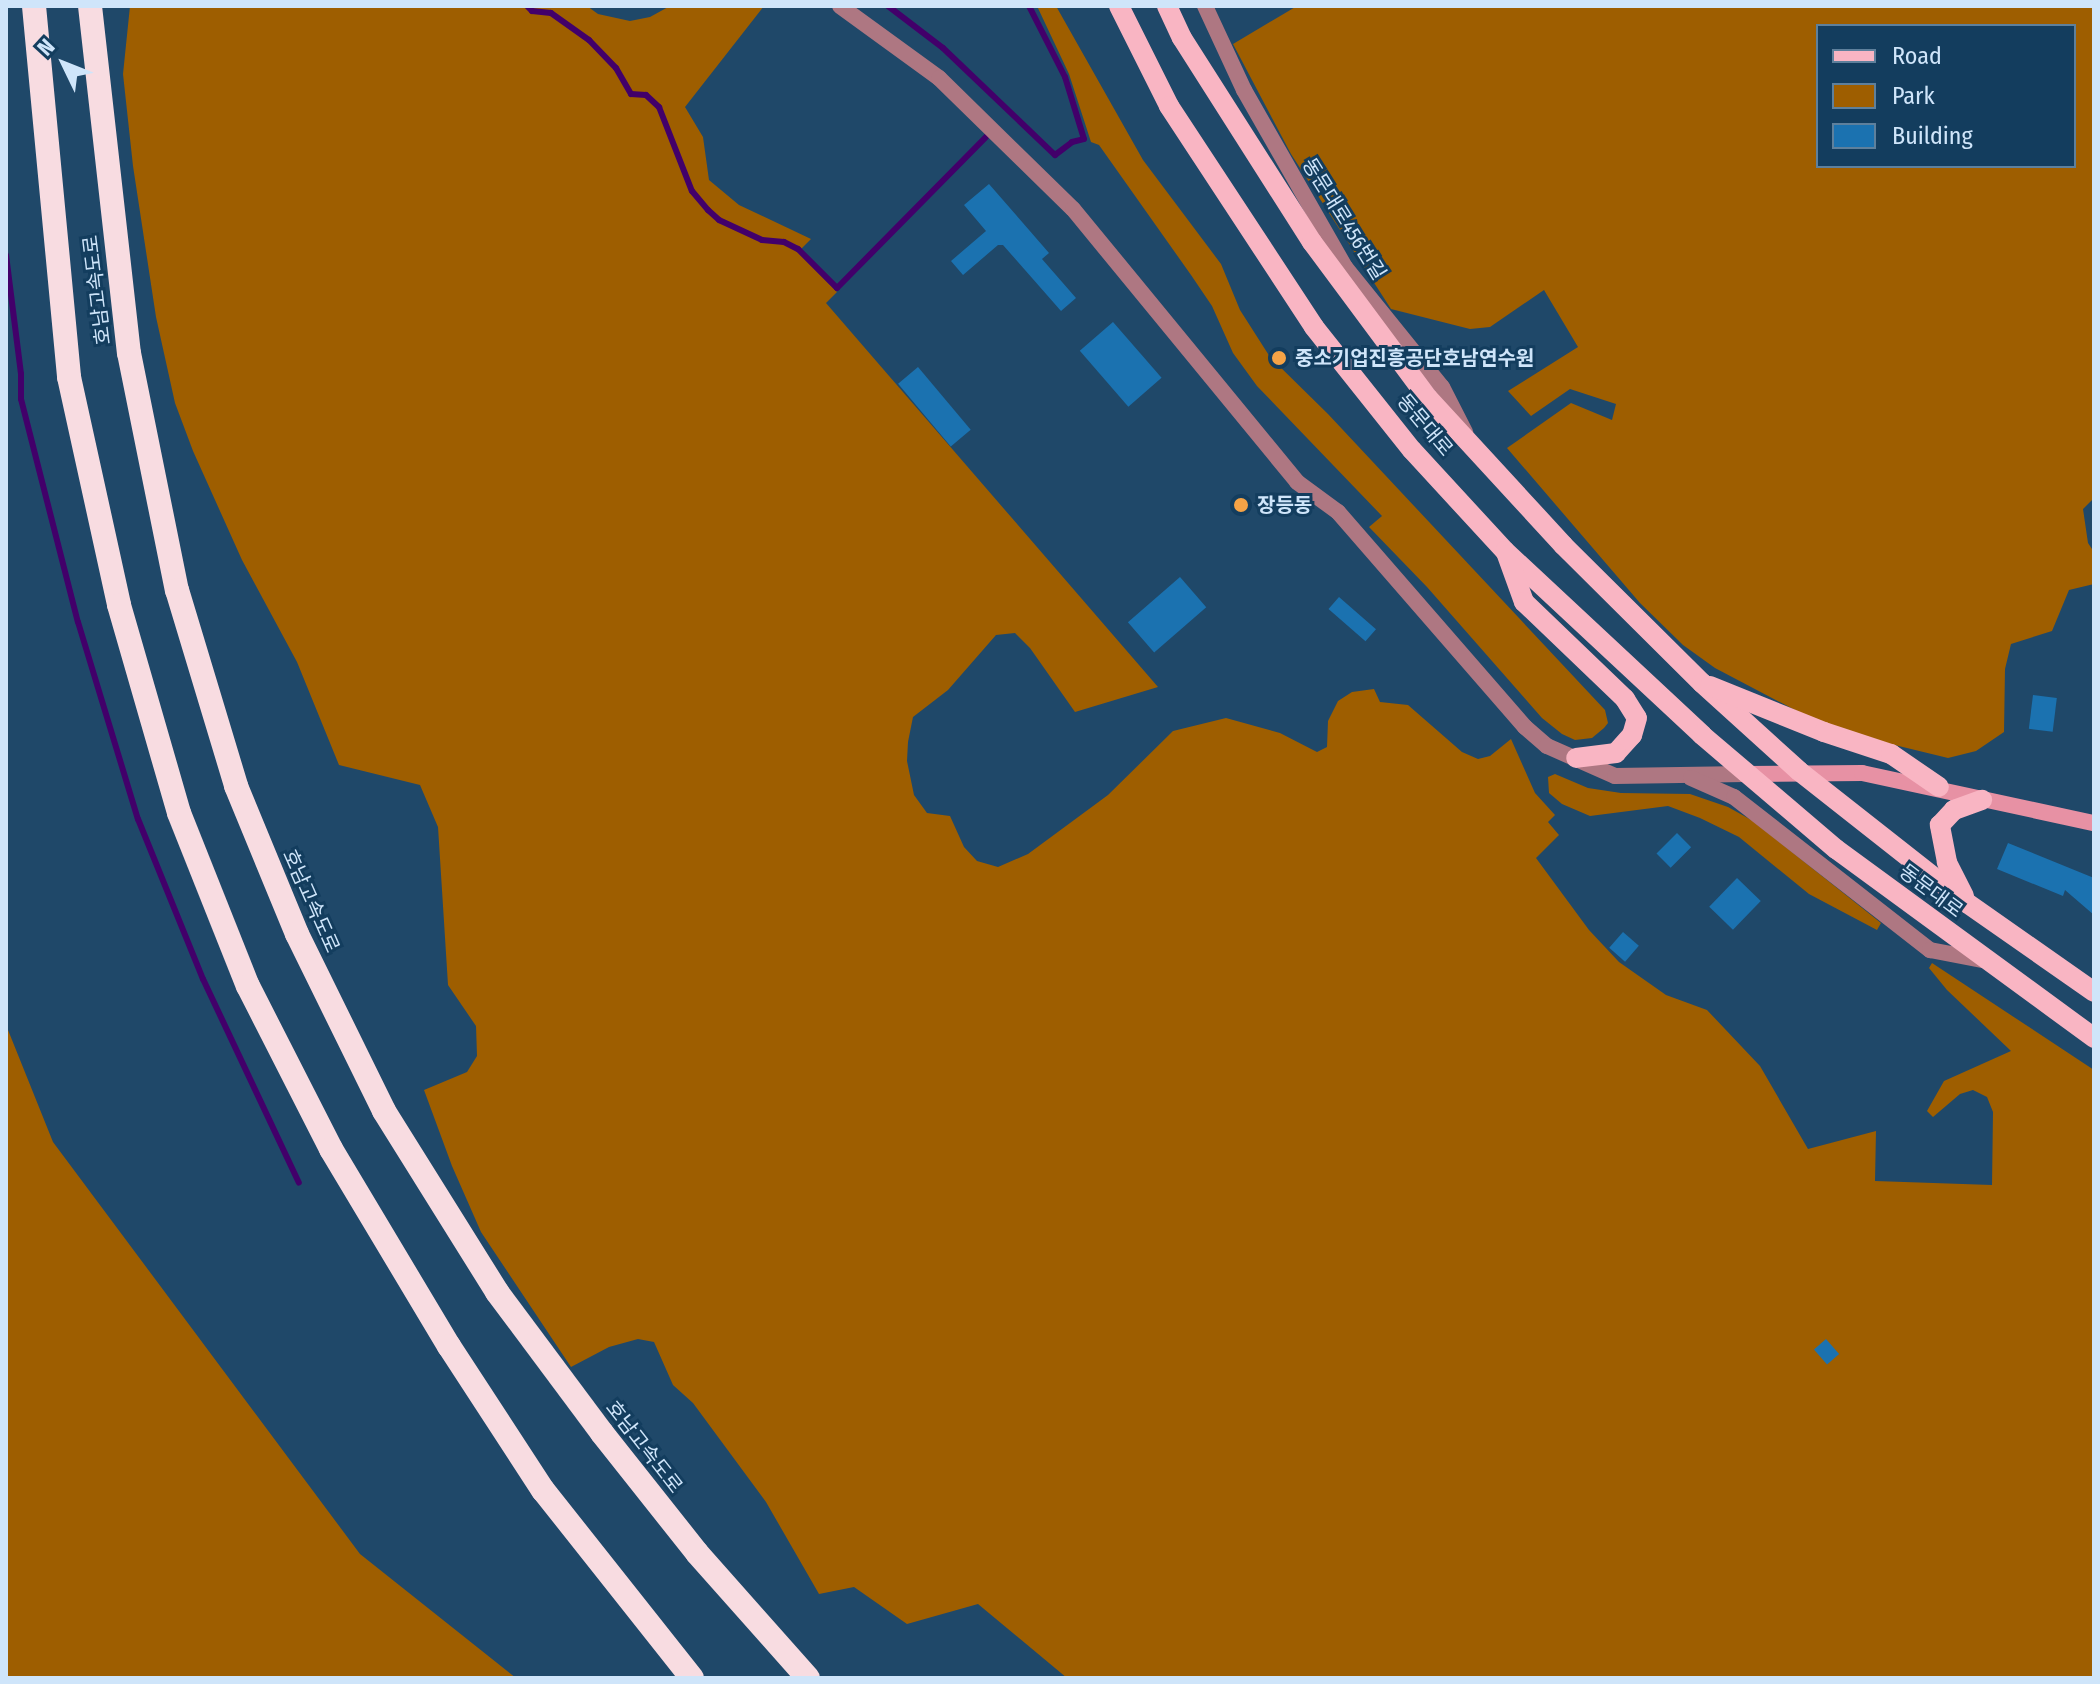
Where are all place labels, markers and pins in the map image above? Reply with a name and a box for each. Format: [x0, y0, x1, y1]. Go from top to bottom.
place label: 중소기업진흥공단호남연수원 [1295, 346, 1534, 370]
marker: 중소기업진흥공단호남연수원 [1270, 349, 1288, 367]
place label: 장등동 [1257, 493, 1312, 517]
marker: 장등동 [1232, 496, 1250, 514]

